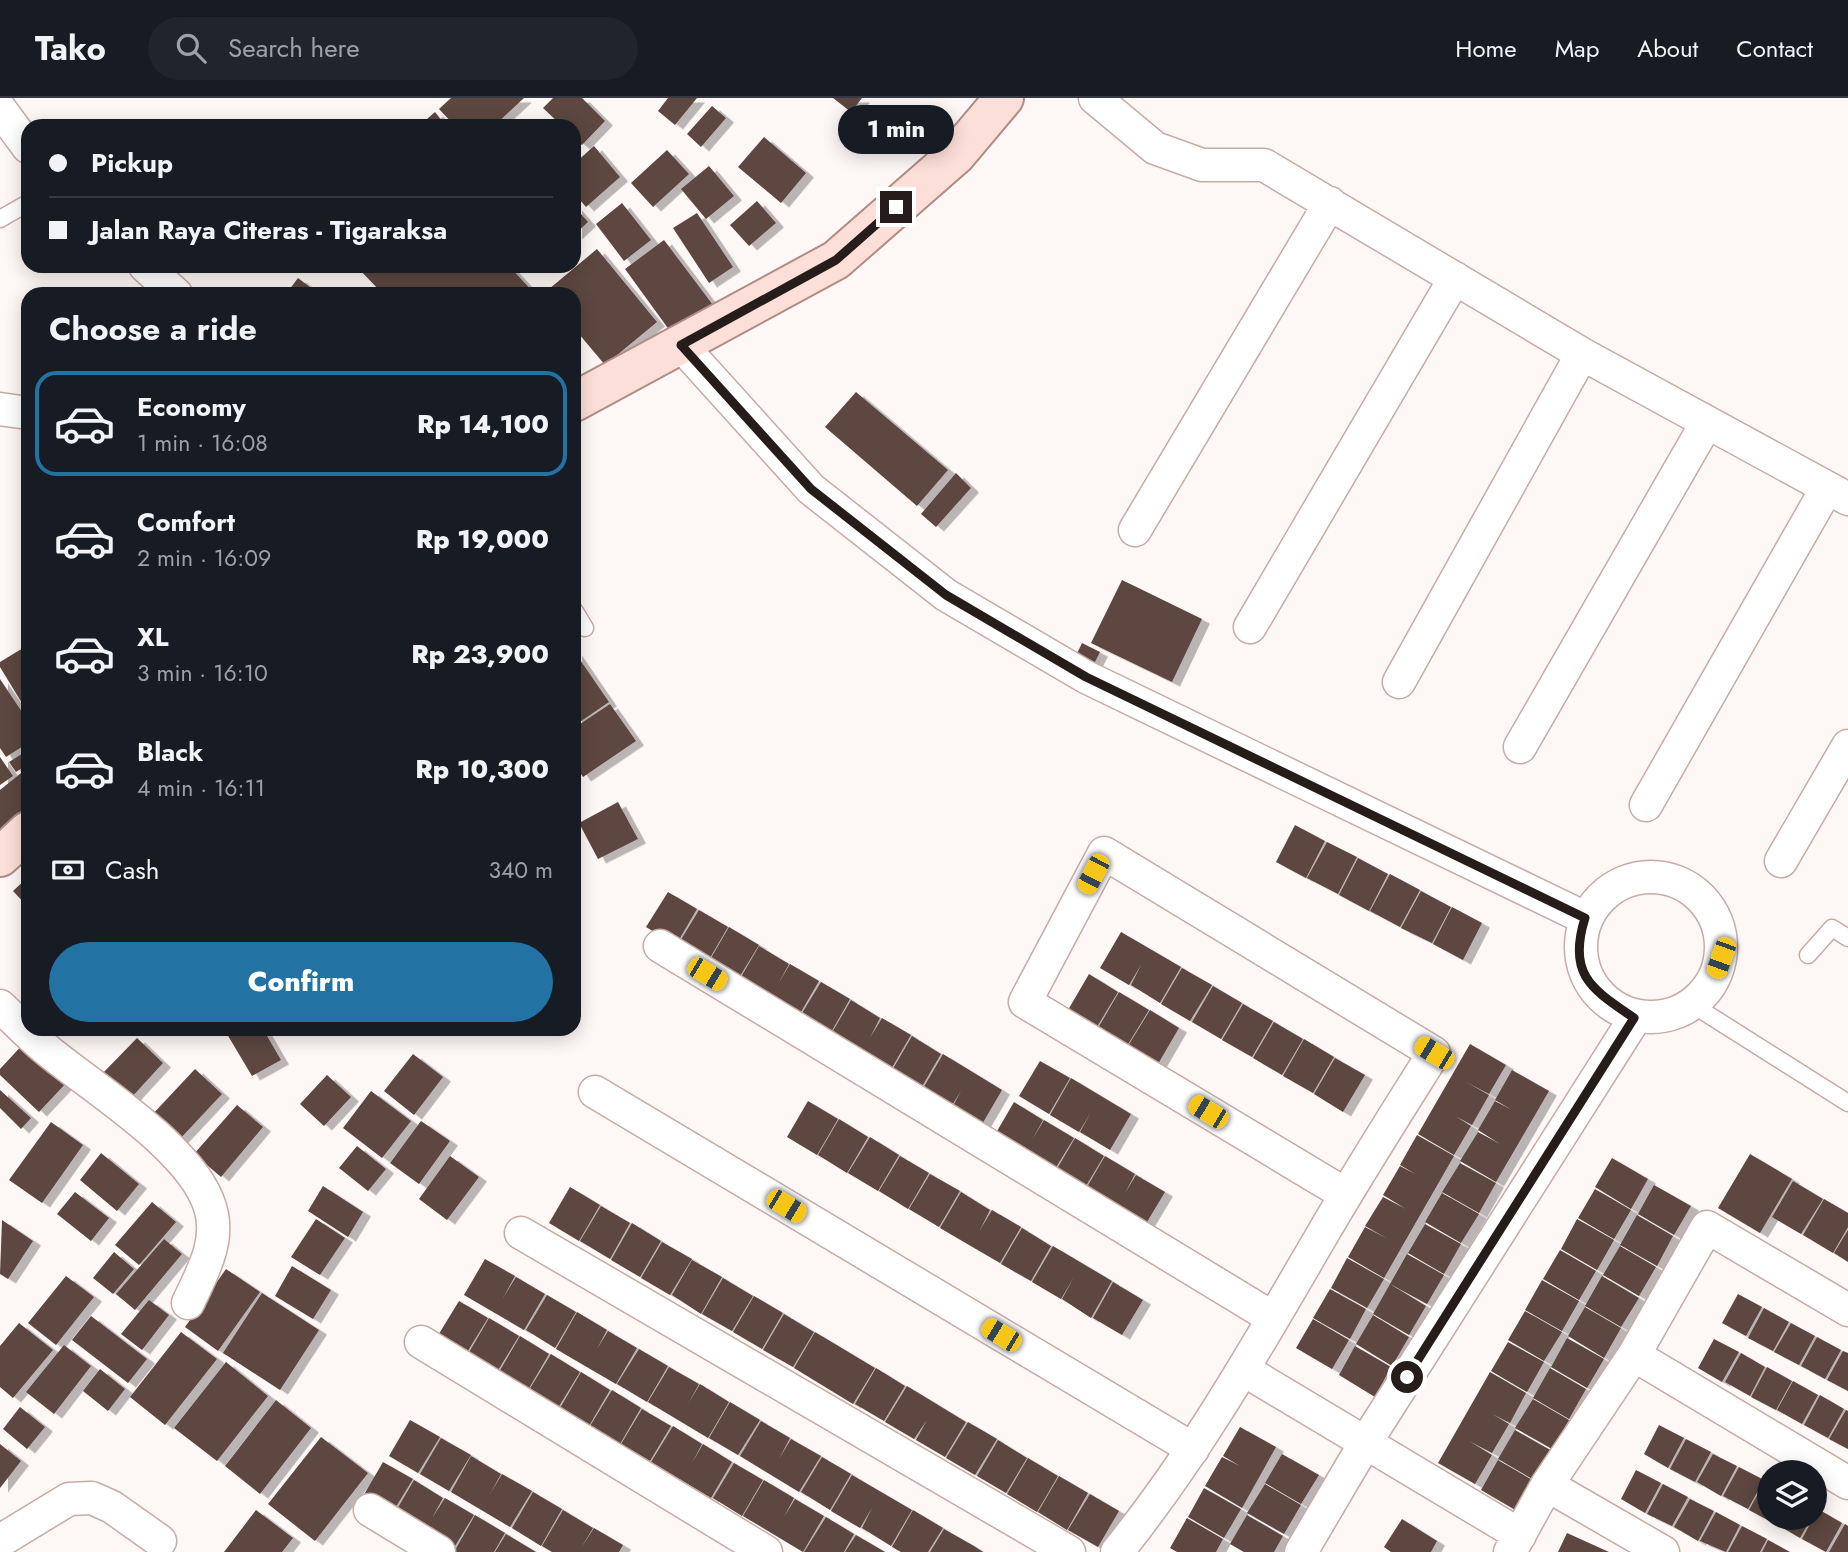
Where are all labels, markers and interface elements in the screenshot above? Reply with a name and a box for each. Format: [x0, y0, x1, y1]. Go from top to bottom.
search box [148, 17, 638, 80]
text: Tako [35, 25, 106, 72]
icon: search [172, 29, 210, 67]
text: Search here [228, 29, 360, 67]
text: Home [1455, 31, 1517, 66]
text: Map [1555, 31, 1599, 66]
text: About [1637, 31, 1698, 66]
text: Contact [1736, 31, 1813, 66]
callout: 1 min [838, 105, 954, 154]
text: 1 min [867, 112, 925, 146]
text: Pickup [91, 144, 173, 182]
route end [880, 191, 912, 223]
text: Jalan Raya Citeras - Tigaraksa [91, 211, 447, 249]
text: Choose a ride [49, 306, 257, 352]
text: Economy [137, 388, 246, 426]
icon: car [53, 392, 116, 455]
text: Rp 14,100 [417, 405, 549, 443]
text: 1 min · 16:08 [137, 426, 268, 460]
text: Comfort [137, 503, 235, 541]
icon: car [53, 507, 116, 570]
text: Rp 19,000 [416, 520, 549, 558]
text: 2 min · 16:09 [137, 541, 271, 575]
text: XL [137, 618, 169, 656]
icon: car [53, 622, 116, 685]
text: Rp 23,900 [411, 635, 549, 673]
text: 3 min · 16:10 [137, 656, 268, 690]
text: Black [137, 733, 203, 771]
icon: car [53, 737, 116, 800]
text: Rp 10,300 [415, 750, 549, 788]
text: 4 min · 16:11 [137, 771, 265, 805]
icon: cash [49, 851, 87, 889]
text: Cash [105, 851, 159, 889]
car [1074, 851, 1113, 897]
text: 340 m [488, 853, 553, 887]
car [1704, 935, 1739, 981]
button: Confirm [49, 942, 553, 1022]
car [684, 954, 731, 994]
car [1411, 1033, 1458, 1073]
car [1185, 1092, 1232, 1132]
car [763, 1186, 810, 1226]
car [978, 1315, 1025, 1355]
route start [1391, 1361, 1423, 1393]
map controls [1757, 1460, 1827, 1530]
button: layers [1757, 1460, 1827, 1530]

